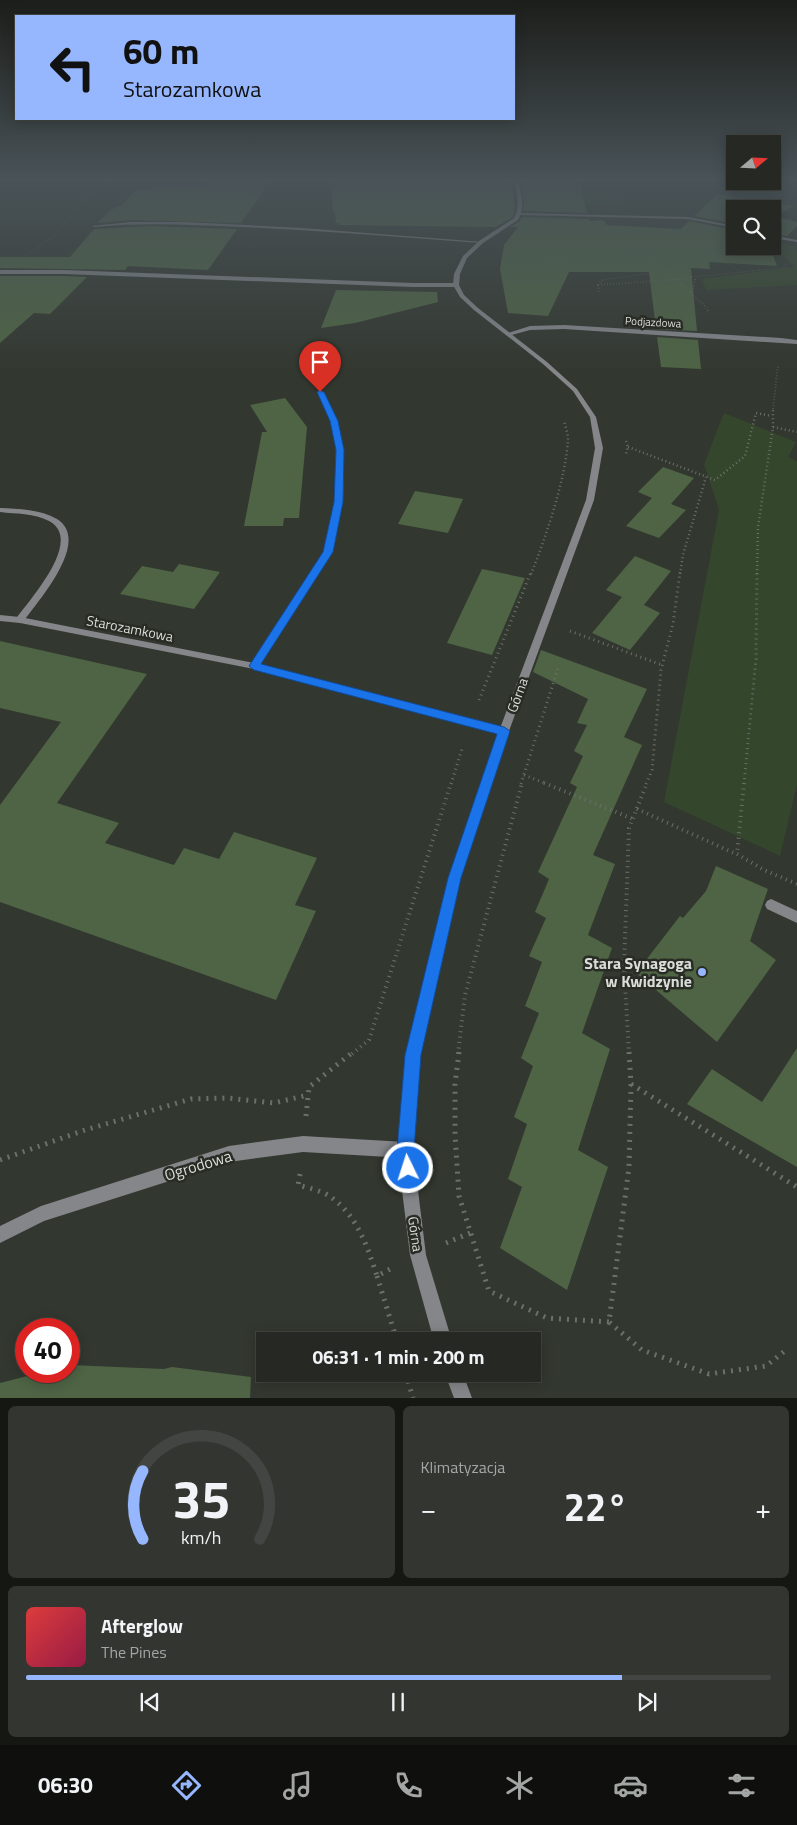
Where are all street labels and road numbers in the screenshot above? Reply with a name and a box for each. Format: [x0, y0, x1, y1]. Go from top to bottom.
street label: Podjazdowa [624, 313, 682, 331]
street label: Starozamkowa [85, 609, 175, 647]
street label: Górna [501, 675, 533, 715]
street label: Ogrodowa [161, 1143, 235, 1187]
street label: Górna [403, 1215, 429, 1253]

